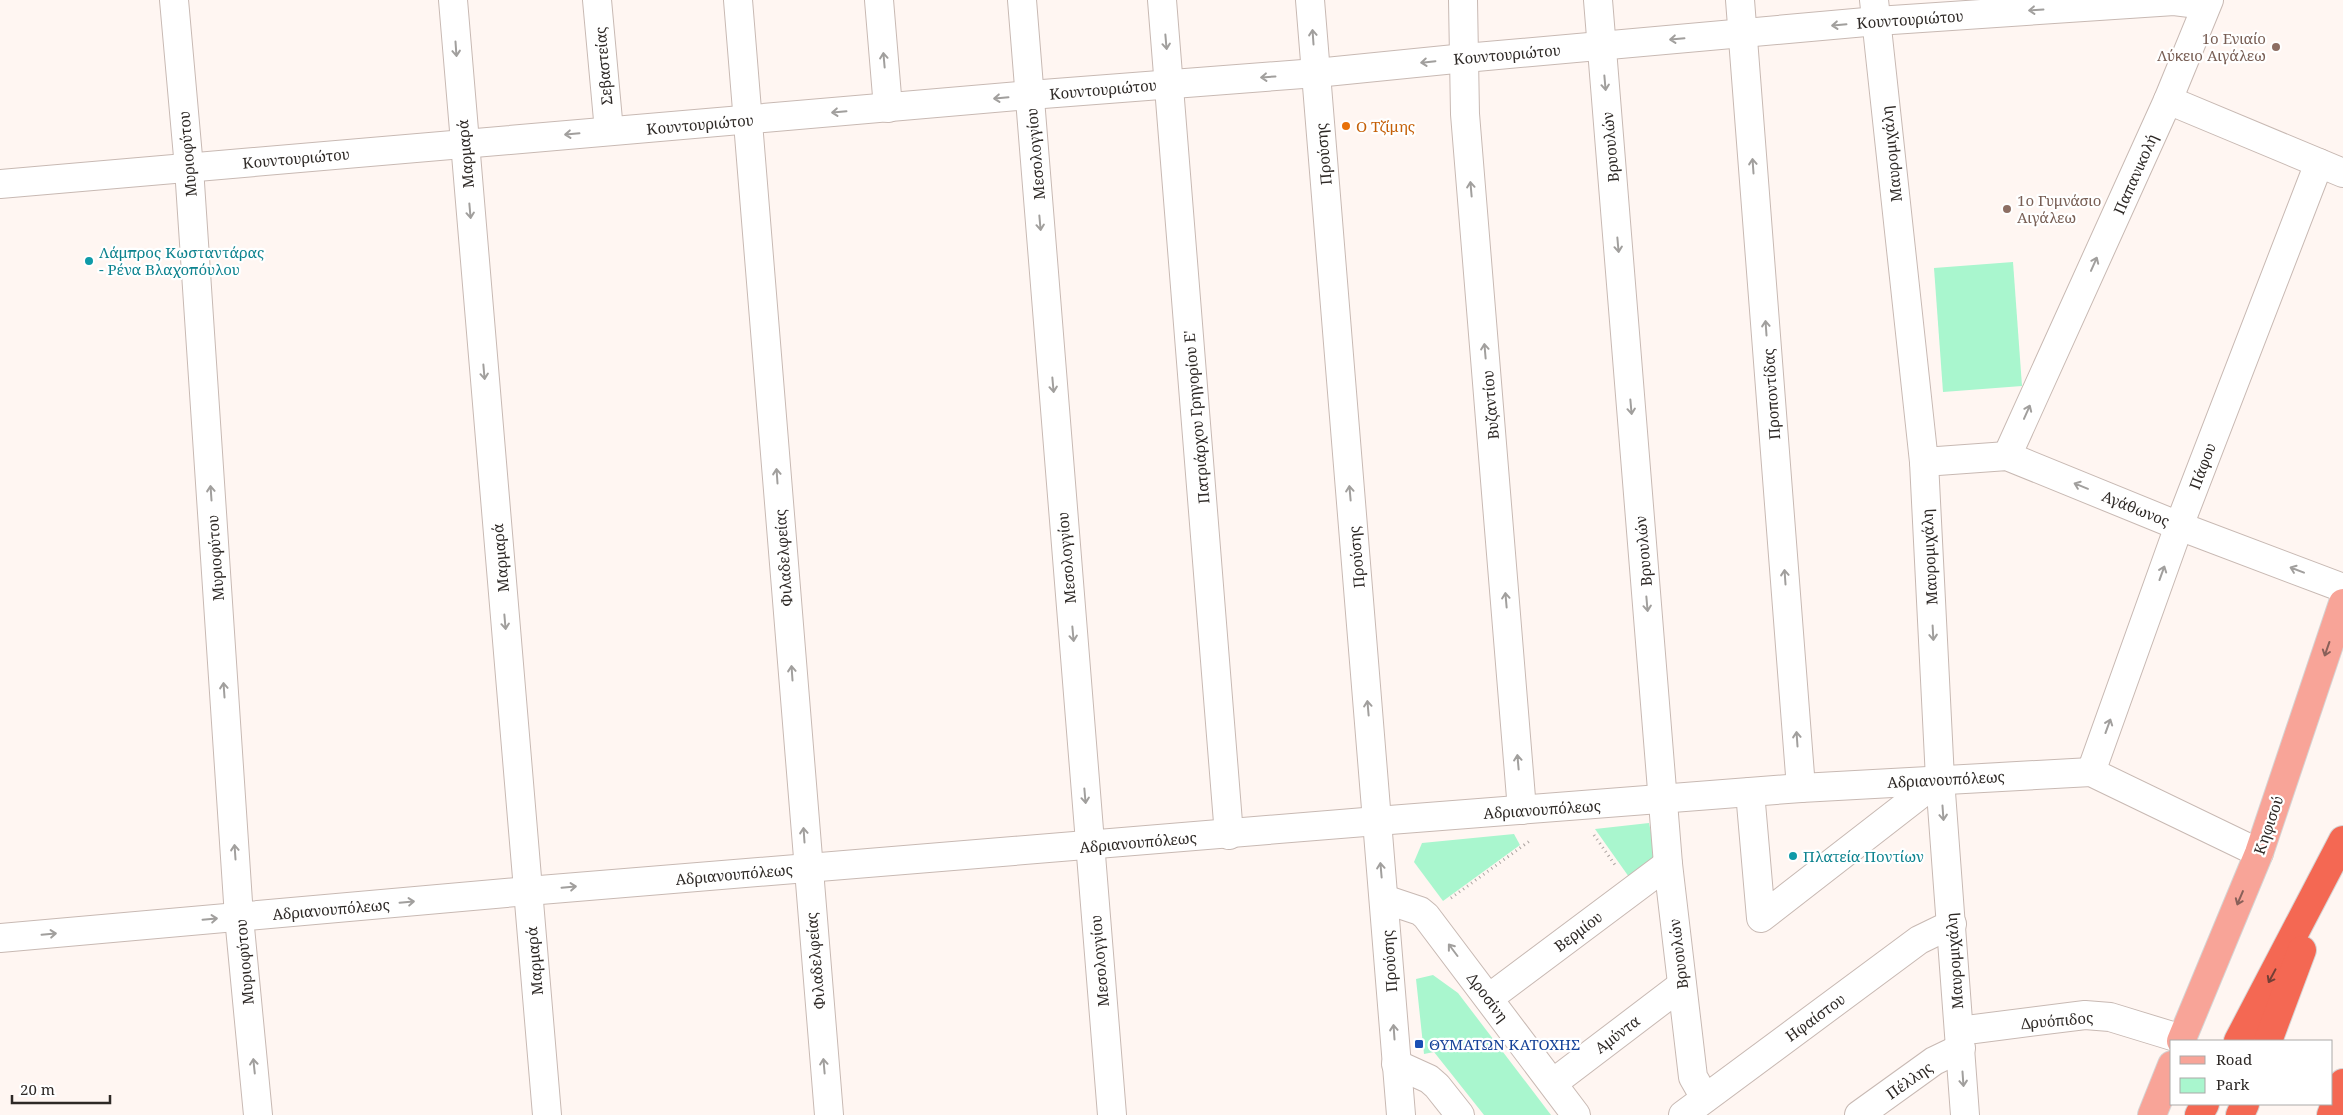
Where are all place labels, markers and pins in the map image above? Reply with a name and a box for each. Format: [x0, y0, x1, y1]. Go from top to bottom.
place label: 1ο Ενιαίο Λύκειο Αιγάλεω [2157, 28, 2266, 65]
marker: 1ο Ενιαίο Λύκειο Αιγάλεω [2270, 41, 2282, 53]
place label: Ο Τζίμης [1356, 116, 1415, 136]
marker: Ο Τζίμης [1340, 120, 1352, 132]
place label: 1ο Γυμνάσιο Αιγάλεω [2017, 190, 2101, 227]
marker: 1ο Γυμνάσιο Αιγάλεω [2001, 203, 2013, 215]
place label: Λάμπρος Κωσταντάρας - Ρένα Βλαχοπόυλου [99, 242, 264, 279]
marker: Λάμπρος Κωσταντάρας - Ρένα Βλαχοπόυλου [83, 255, 95, 267]
place label: Πλατεία Ποντίων [1803, 846, 1924, 866]
marker: Πλατεία Ποντίων [1787, 850, 1799, 862]
place label: ΘΥΜΑΤΩΝ ΚΑΤΟΧΗΣ [1429, 1034, 1580, 1054]
marker: ΘΥΜΑΤΩΝ ΚΑΤΟΧΗΣ [1413, 1038, 1425, 1050]

